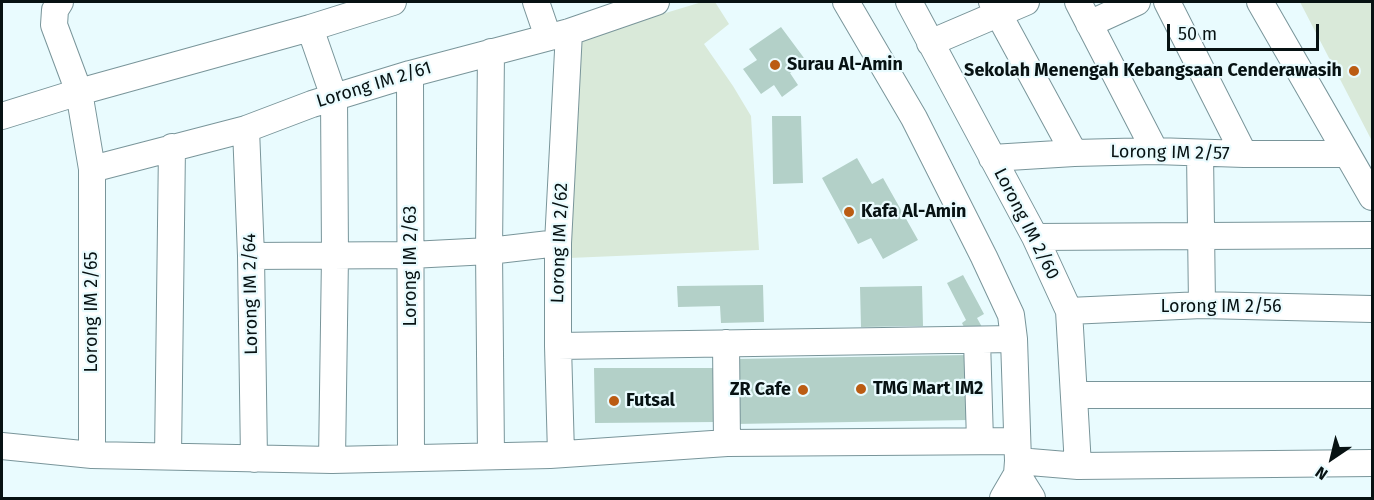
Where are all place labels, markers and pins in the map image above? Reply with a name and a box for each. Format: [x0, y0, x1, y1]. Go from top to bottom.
place label: Surau Al-Amin [787, 54, 903, 76]
marker: Surau Al-Amin [768, 58, 782, 72]
place label: Sekolah Menengah Kebangsaan Cenderawasih [964, 60, 1342, 82]
marker: Sekolah Menengah Kebangsaan Cenderawasih [1347, 64, 1361, 78]
place label: Kafa Al-Amin [861, 201, 966, 223]
marker: Kafa Al-Amin [842, 205, 856, 219]
place label: TMG Mart IM2 [873, 378, 983, 400]
place label: ZR Cafe [730, 379, 791, 401]
marker: TMG Mart IM2 [854, 382, 868, 396]
marker: ZR Cafe [796, 383, 810, 397]
place label: Futsal [626, 390, 675, 412]
marker: Futsal [607, 394, 621, 408]

